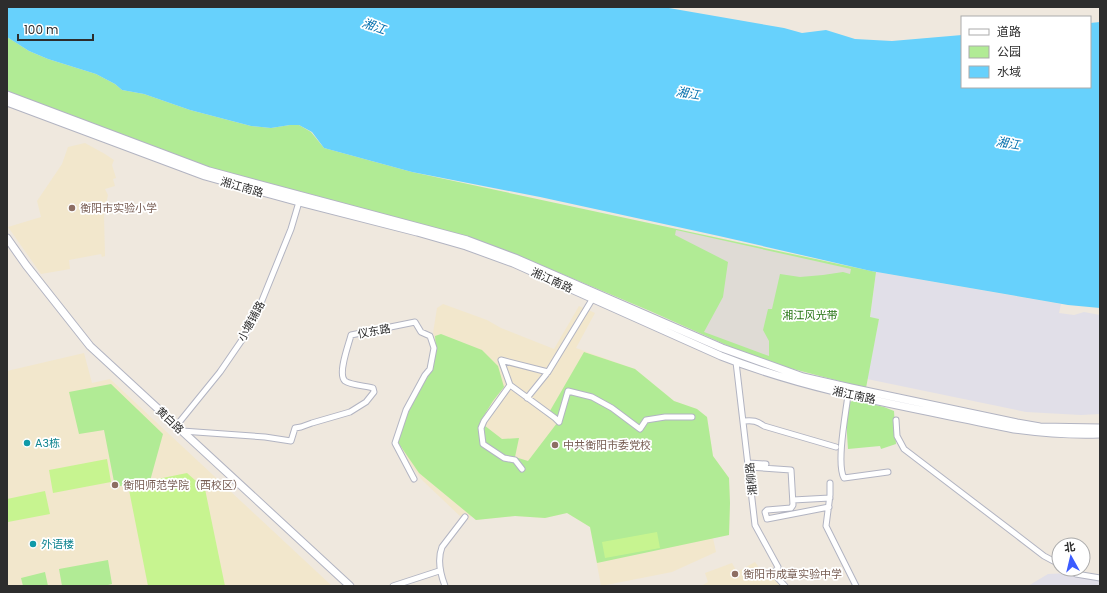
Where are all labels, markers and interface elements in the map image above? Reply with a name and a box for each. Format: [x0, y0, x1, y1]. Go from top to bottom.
water label: 湘江 [360, 14, 390, 39]
scale bar [18, 16, 93, 42]
legend [961, 16, 1091, 88]
text: 100 m [24, 21, 58, 38]
text: 道路 [997, 23, 1021, 40]
text: 公园 [997, 43, 1021, 60]
text: 水域 [997, 63, 1021, 80]
water label: 湘江 [675, 83, 703, 104]
water label: 湘江 [995, 133, 1023, 154]
street label: 湘江南路 [219, 173, 265, 201]
place label: 衡阳市实验小学 [80, 200, 157, 216]
marker: 衡阳市实验小学 [67, 203, 77, 213]
street label: 湘江南路 [529, 264, 575, 296]
street label: 小塘铺路 [234, 298, 268, 344]
park label: 湘江风光带 [783, 307, 838, 323]
street label: 仪东路 [356, 320, 392, 342]
street label: 湘江南路 [831, 383, 877, 407]
street label: 黄白路 [152, 403, 188, 437]
place label: A3栋 [35, 435, 60, 451]
place label: 中共衡阳市委党校 [563, 437, 651, 453]
marker: A3栋 [22, 438, 32, 448]
marker: 中共衡阳市委党校 [550, 440, 560, 450]
street label: 湘柳路 [741, 462, 761, 496]
place label: 衡阳师范学院（西校区） [123, 477, 244, 493]
marker: 衡阳师范学院（西校区） [110, 480, 120, 490]
place label: 外语楼 [41, 536, 74, 552]
north arrow [1051, 537, 1091, 577]
text: 北 [1063, 538, 1076, 556]
marker: 外语楼 [28, 539, 38, 549]
place label: 衡阳市成章实验中学 [743, 566, 842, 582]
marker: 衡阳市成章实验中学 [730, 569, 740, 579]

